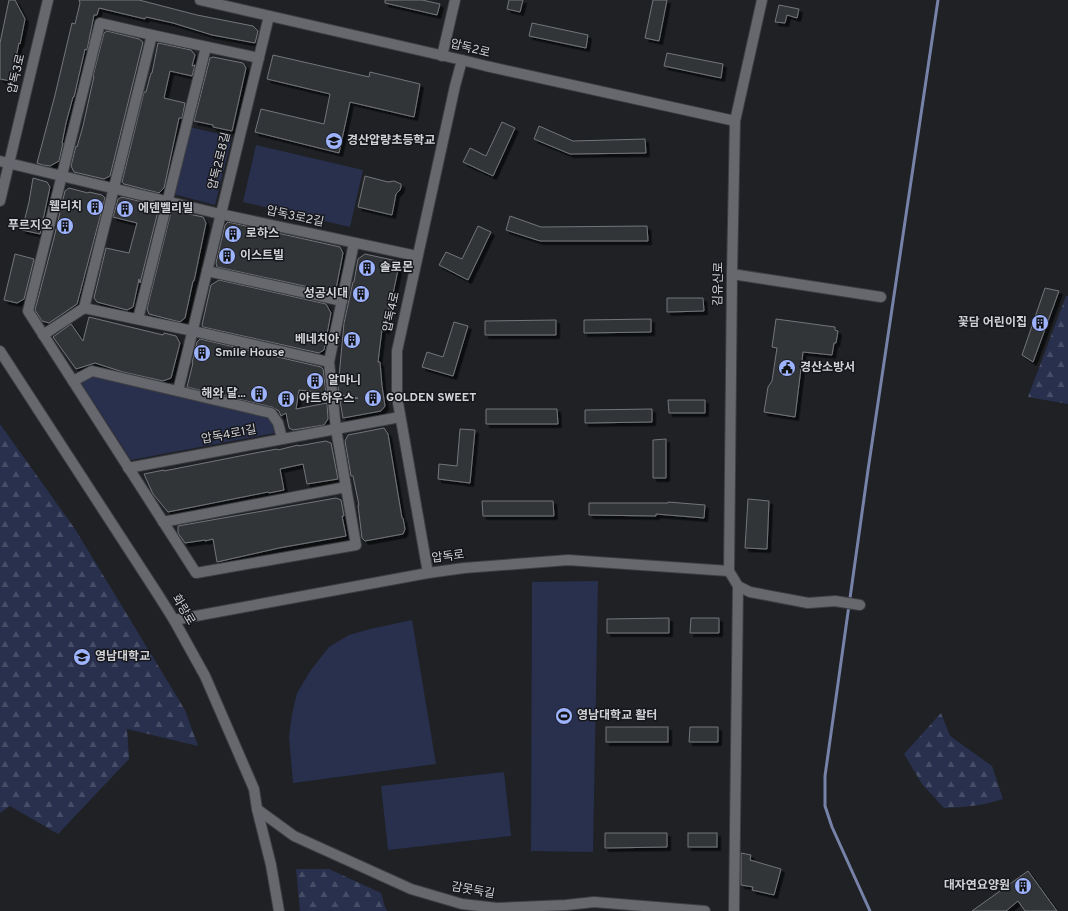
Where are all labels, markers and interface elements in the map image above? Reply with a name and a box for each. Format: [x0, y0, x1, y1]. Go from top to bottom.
street label: 압독2로 [448, 36, 492, 62]
street label: 압독3로 [5, 53, 29, 95]
street label: 압독2로8길 [205, 131, 235, 191]
school or university icon: 경산압량초등학교 [324, 131, 344, 151]
place label: 경산압량초등학교 [347, 133, 435, 149]
building icon: 웰리치 [85, 197, 105, 217]
place label: 웰리치 [49, 199, 82, 215]
building icon: 에덴벨리빌 [115, 199, 135, 219]
place label: 에덴벨리빌 [138, 201, 193, 217]
street label: 압독3로2길 [265, 203, 325, 231]
building icon: 푸르지오 [55, 216, 75, 236]
place label: 푸르지오 [8, 218, 52, 234]
building icon: 로하스 [223, 224, 243, 244]
place label: 로하스 [246, 226, 279, 242]
building icon: 이스트빌 [217, 246, 237, 266]
place label: 이스트빌 [240, 248, 284, 264]
building icon: 솔로몬 [357, 258, 377, 278]
place label: 솔로몬 [380, 260, 413, 276]
street label: 김유신로 [711, 262, 727, 306]
building icon: 성공시대 [351, 284, 371, 304]
place label: 성공시대 [304, 286, 348, 302]
street label: 압독4로 [380, 290, 404, 334]
building icon: 꽃담 어린이집 [1030, 313, 1050, 333]
place label: 꽃담 어린이집 [958, 315, 1027, 331]
building icon: 베네치아 [342, 330, 362, 350]
place label: 베네치아 [295, 332, 339, 348]
building icon: Smile House [192, 343, 212, 363]
place label: Smile House [215, 345, 285, 361]
public building icon: 경산소방서 [777, 358, 797, 378]
place label: 경산소방서 [800, 360, 855, 376]
building icon: 알마니 [305, 371, 325, 391]
place label: 알마니 [328, 373, 361, 389]
building icon: 해와 달... [249, 384, 269, 404]
place label: 해와 달... [201, 386, 246, 402]
building icon: GOLDEN SWEET [363, 388, 383, 408]
building icon: 아트하우스 [276, 389, 296, 409]
place label: GOLDEN SWEET [386, 390, 476, 406]
place label: 아트하우스 [299, 391, 354, 407]
street label: 압독4로1길 [200, 422, 258, 448]
street label: 압독로 [431, 547, 465, 567]
street label: 화랑로 [168, 592, 198, 628]
school or university icon: 영남대학교 [72, 647, 92, 667]
place label: 영남대학교 [95, 649, 150, 665]
sports icon: 영남대학교 활터 [554, 706, 574, 726]
place label: 영남대학교 활터 [577, 708, 657, 724]
building icon: 대자연요양원 [1013, 876, 1033, 896]
place label: 대자연요양원 [944, 878, 1010, 894]
street label: 감못둑길 [450, 879, 496, 903]

